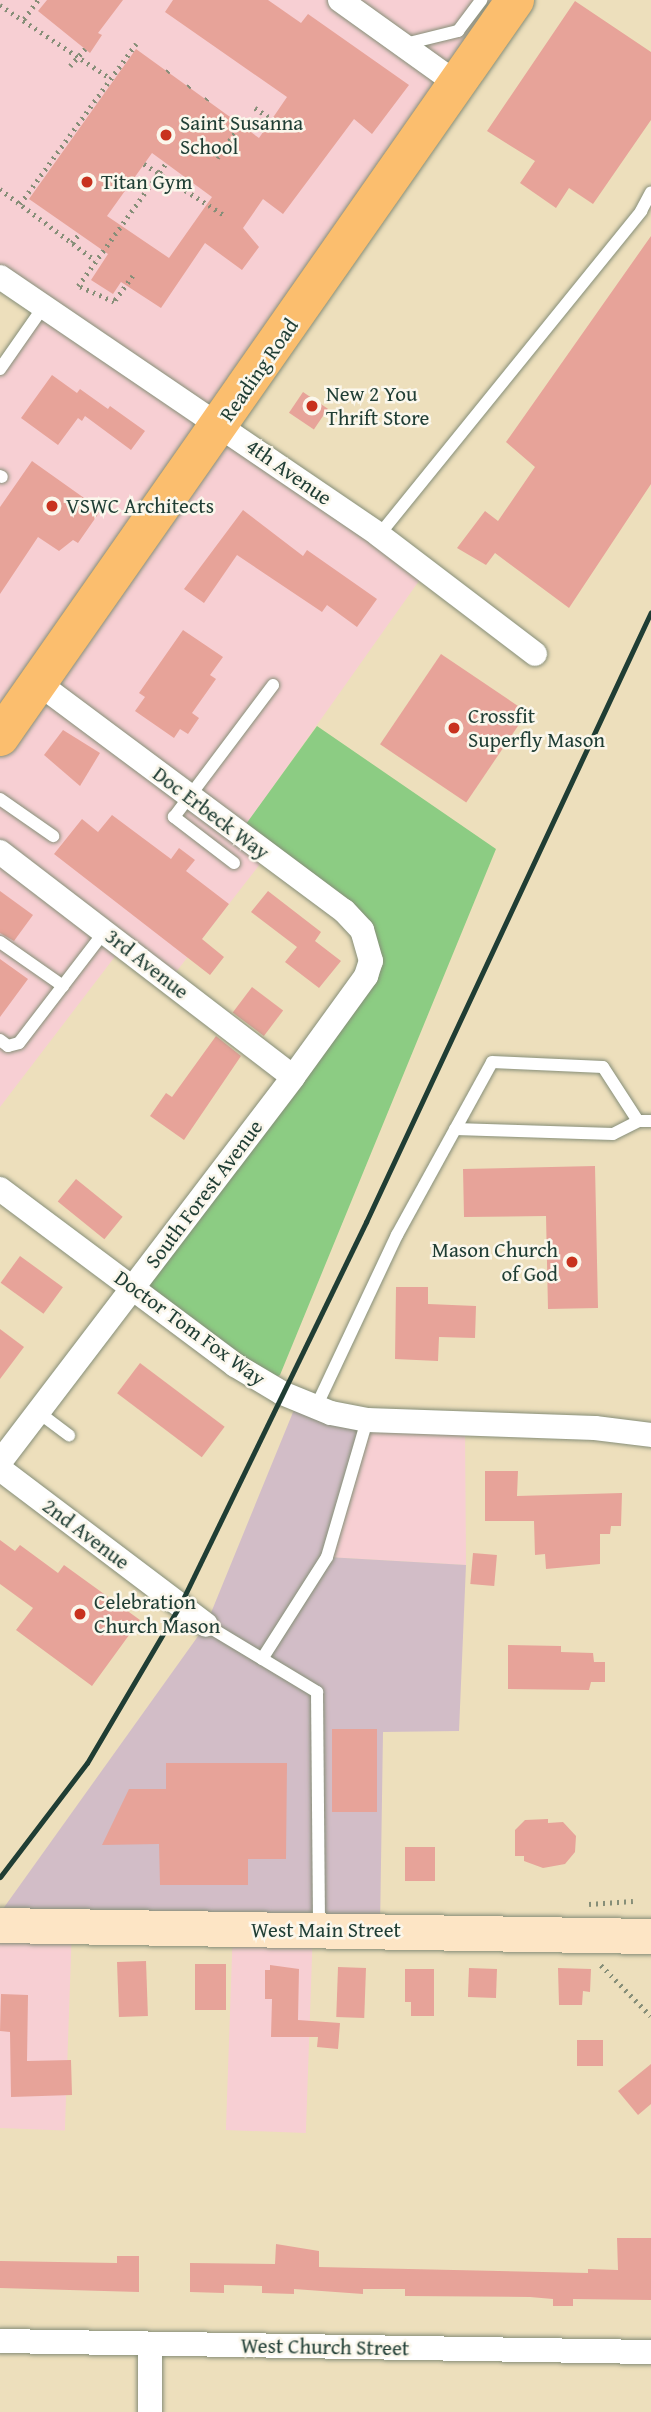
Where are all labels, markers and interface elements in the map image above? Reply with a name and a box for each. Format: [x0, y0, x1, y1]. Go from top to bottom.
place label: Saint Susanna School [180, 110, 303, 160]
marker: Saint Susanna School [158, 127, 174, 143]
place label: Titan Gym [101, 169, 192, 195]
marker: Titan Gym [79, 174, 95, 190]
street label: Reading Road [214, 314, 304, 426]
place label: New 2 You Thrift Store [326, 381, 429, 431]
marker: New 2 You Thrift Store [304, 398, 320, 414]
street label: 4th Avenue [241, 433, 337, 511]
place label: VSWC Architects [66, 493, 214, 519]
marker: VSWC Architects [44, 498, 60, 514]
place label: Crossfit Superfly Mason [468, 703, 605, 753]
marker: Crossfit Superfly Mason [446, 720, 462, 736]
street label: Doc Erbeck Way [148, 761, 274, 865]
street label: 3rd Avenue [100, 924, 194, 1004]
street label: South Forest Avenue [140, 1115, 268, 1273]
place label: Mason Church of God [432, 1237, 558, 1287]
marker: Mason Church of God [564, 1254, 580, 1270]
street label: Doctor Tom Fox Way [110, 1265, 270, 1391]
street label: 2nd Avenue [38, 1493, 134, 1575]
place label: Celebration Church Mason [94, 1589, 220, 1639]
marker: Celebration Church Mason [72, 1606, 88, 1622]
street label: West Main Street [251, 1917, 401, 1943]
street label: West Church Street [240, 2333, 410, 2361]

